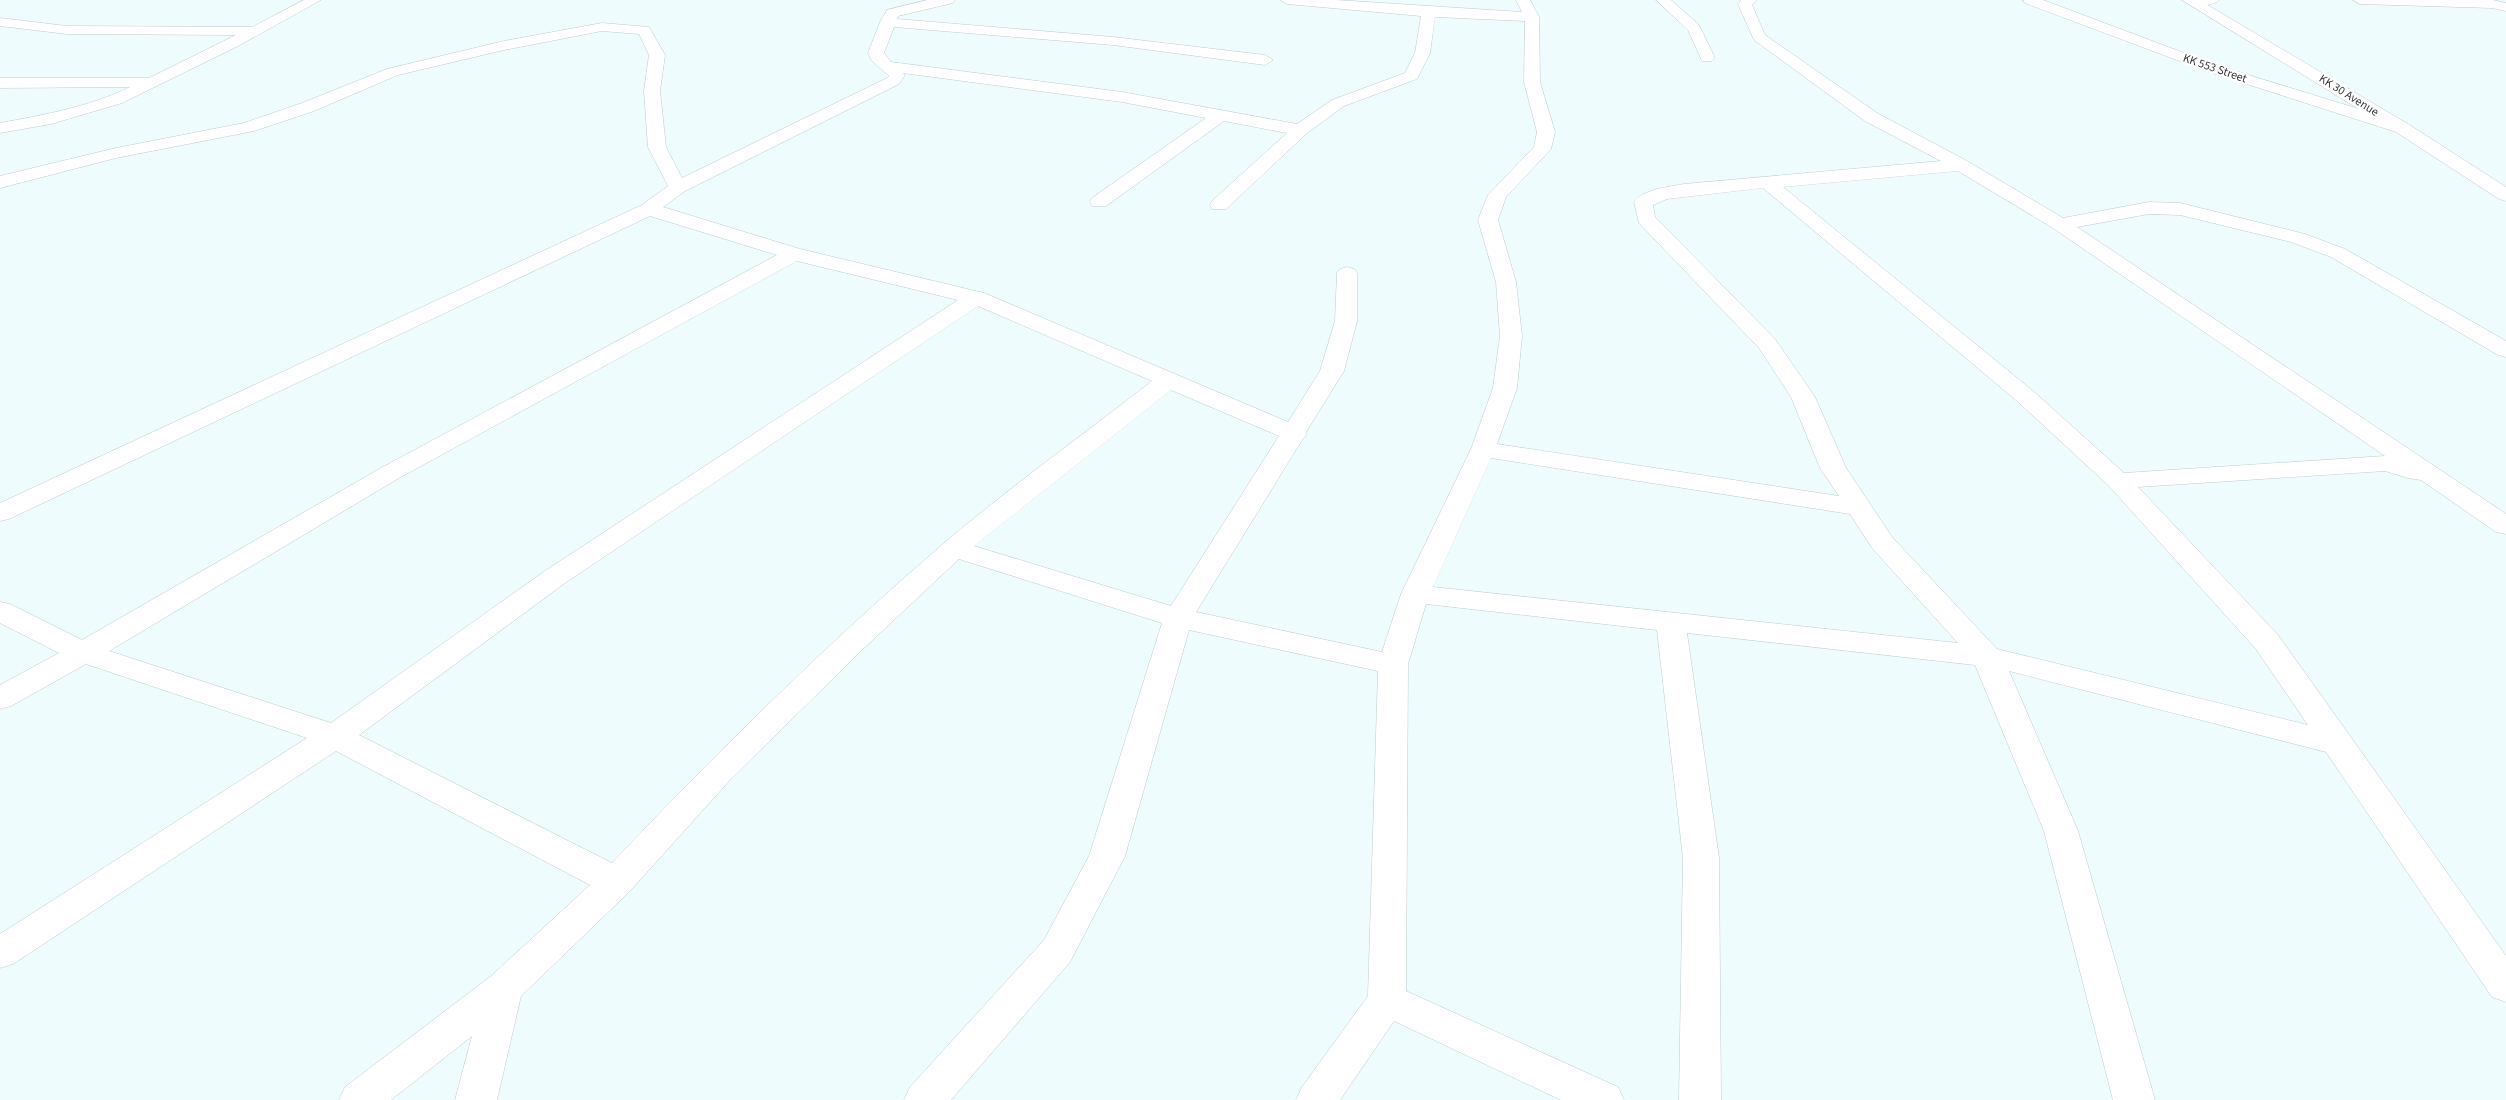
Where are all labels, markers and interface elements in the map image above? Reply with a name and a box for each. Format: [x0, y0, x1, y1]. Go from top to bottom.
street label: KK 553 Street [2181, 50, 2249, 87]
street label: KK 30 Avenue [2316, 70, 2382, 121]

